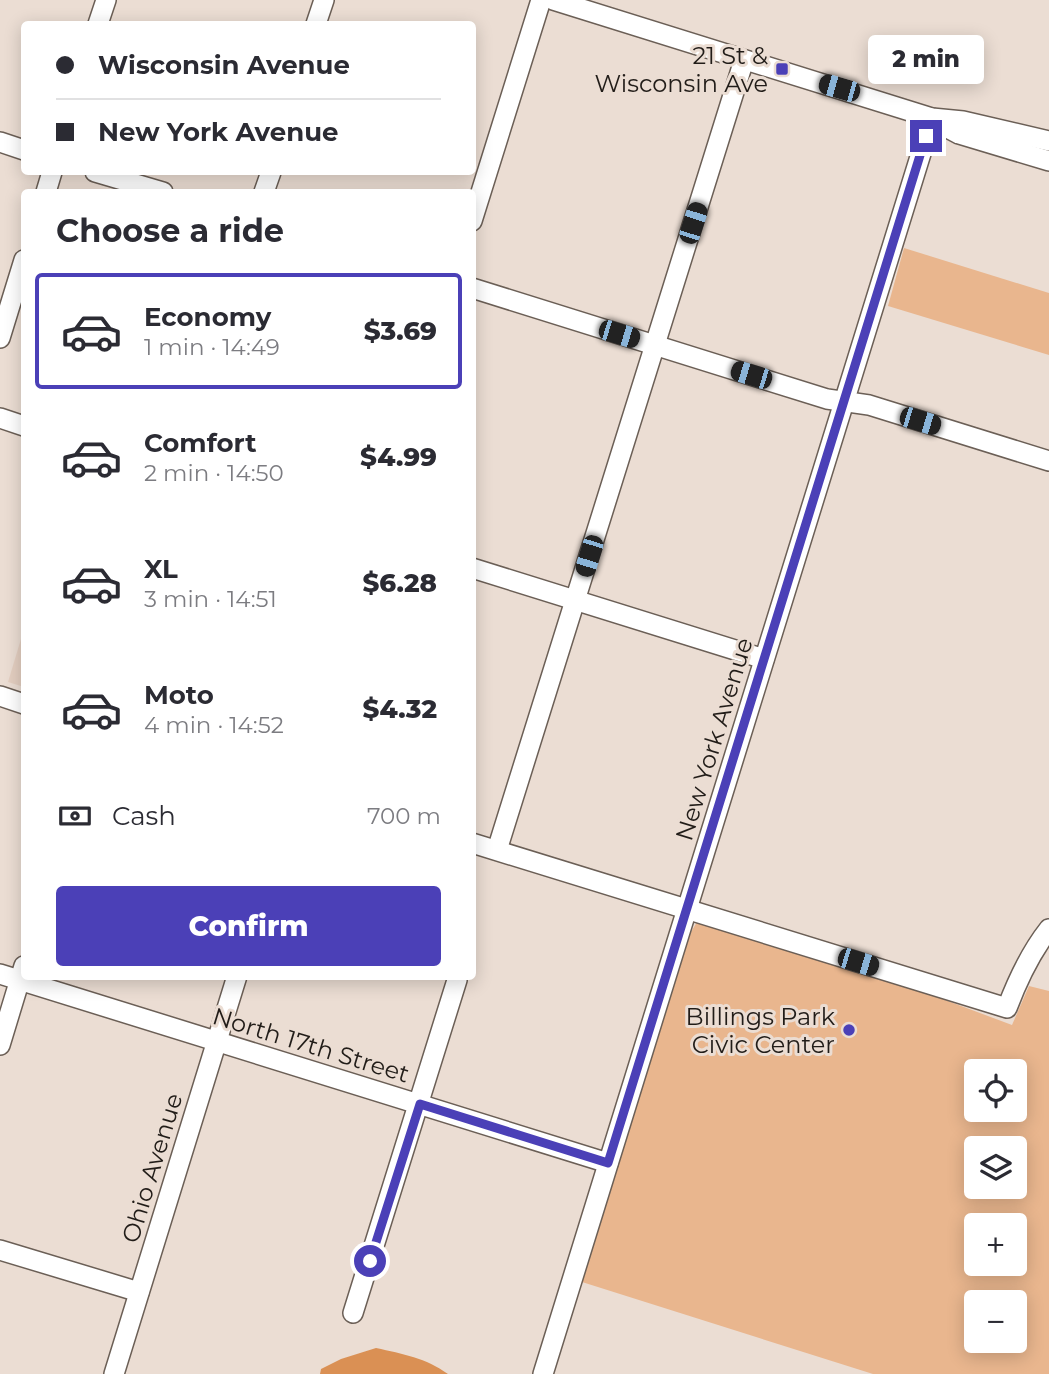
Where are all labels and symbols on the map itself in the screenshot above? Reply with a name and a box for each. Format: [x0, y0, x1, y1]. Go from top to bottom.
callout: 2 min [868, 34, 984, 83]
place label: 21 St & Wisconsin Ave [595, 41, 768, 98]
marker: 21 St & Wisconsin Ave [774, 61, 790, 77]
car [816, 72, 863, 104]
route end [910, 120, 942, 152]
car [677, 200, 710, 246]
car [596, 318, 643, 350]
car [728, 359, 775, 391]
car [897, 405, 944, 437]
car [573, 533, 606, 579]
street label: New York Avenue [669, 634, 759, 844]
car [835, 946, 882, 978]
street label: North 17th Street [209, 1001, 413, 1089]
place label: Billings Park Civic Center [686, 1002, 836, 1059]
marker: Billings Park Civic Center [841, 1022, 857, 1038]
street label: Ohio Avenue [116, 1090, 188, 1246]
route start [354, 1245, 386, 1277]

